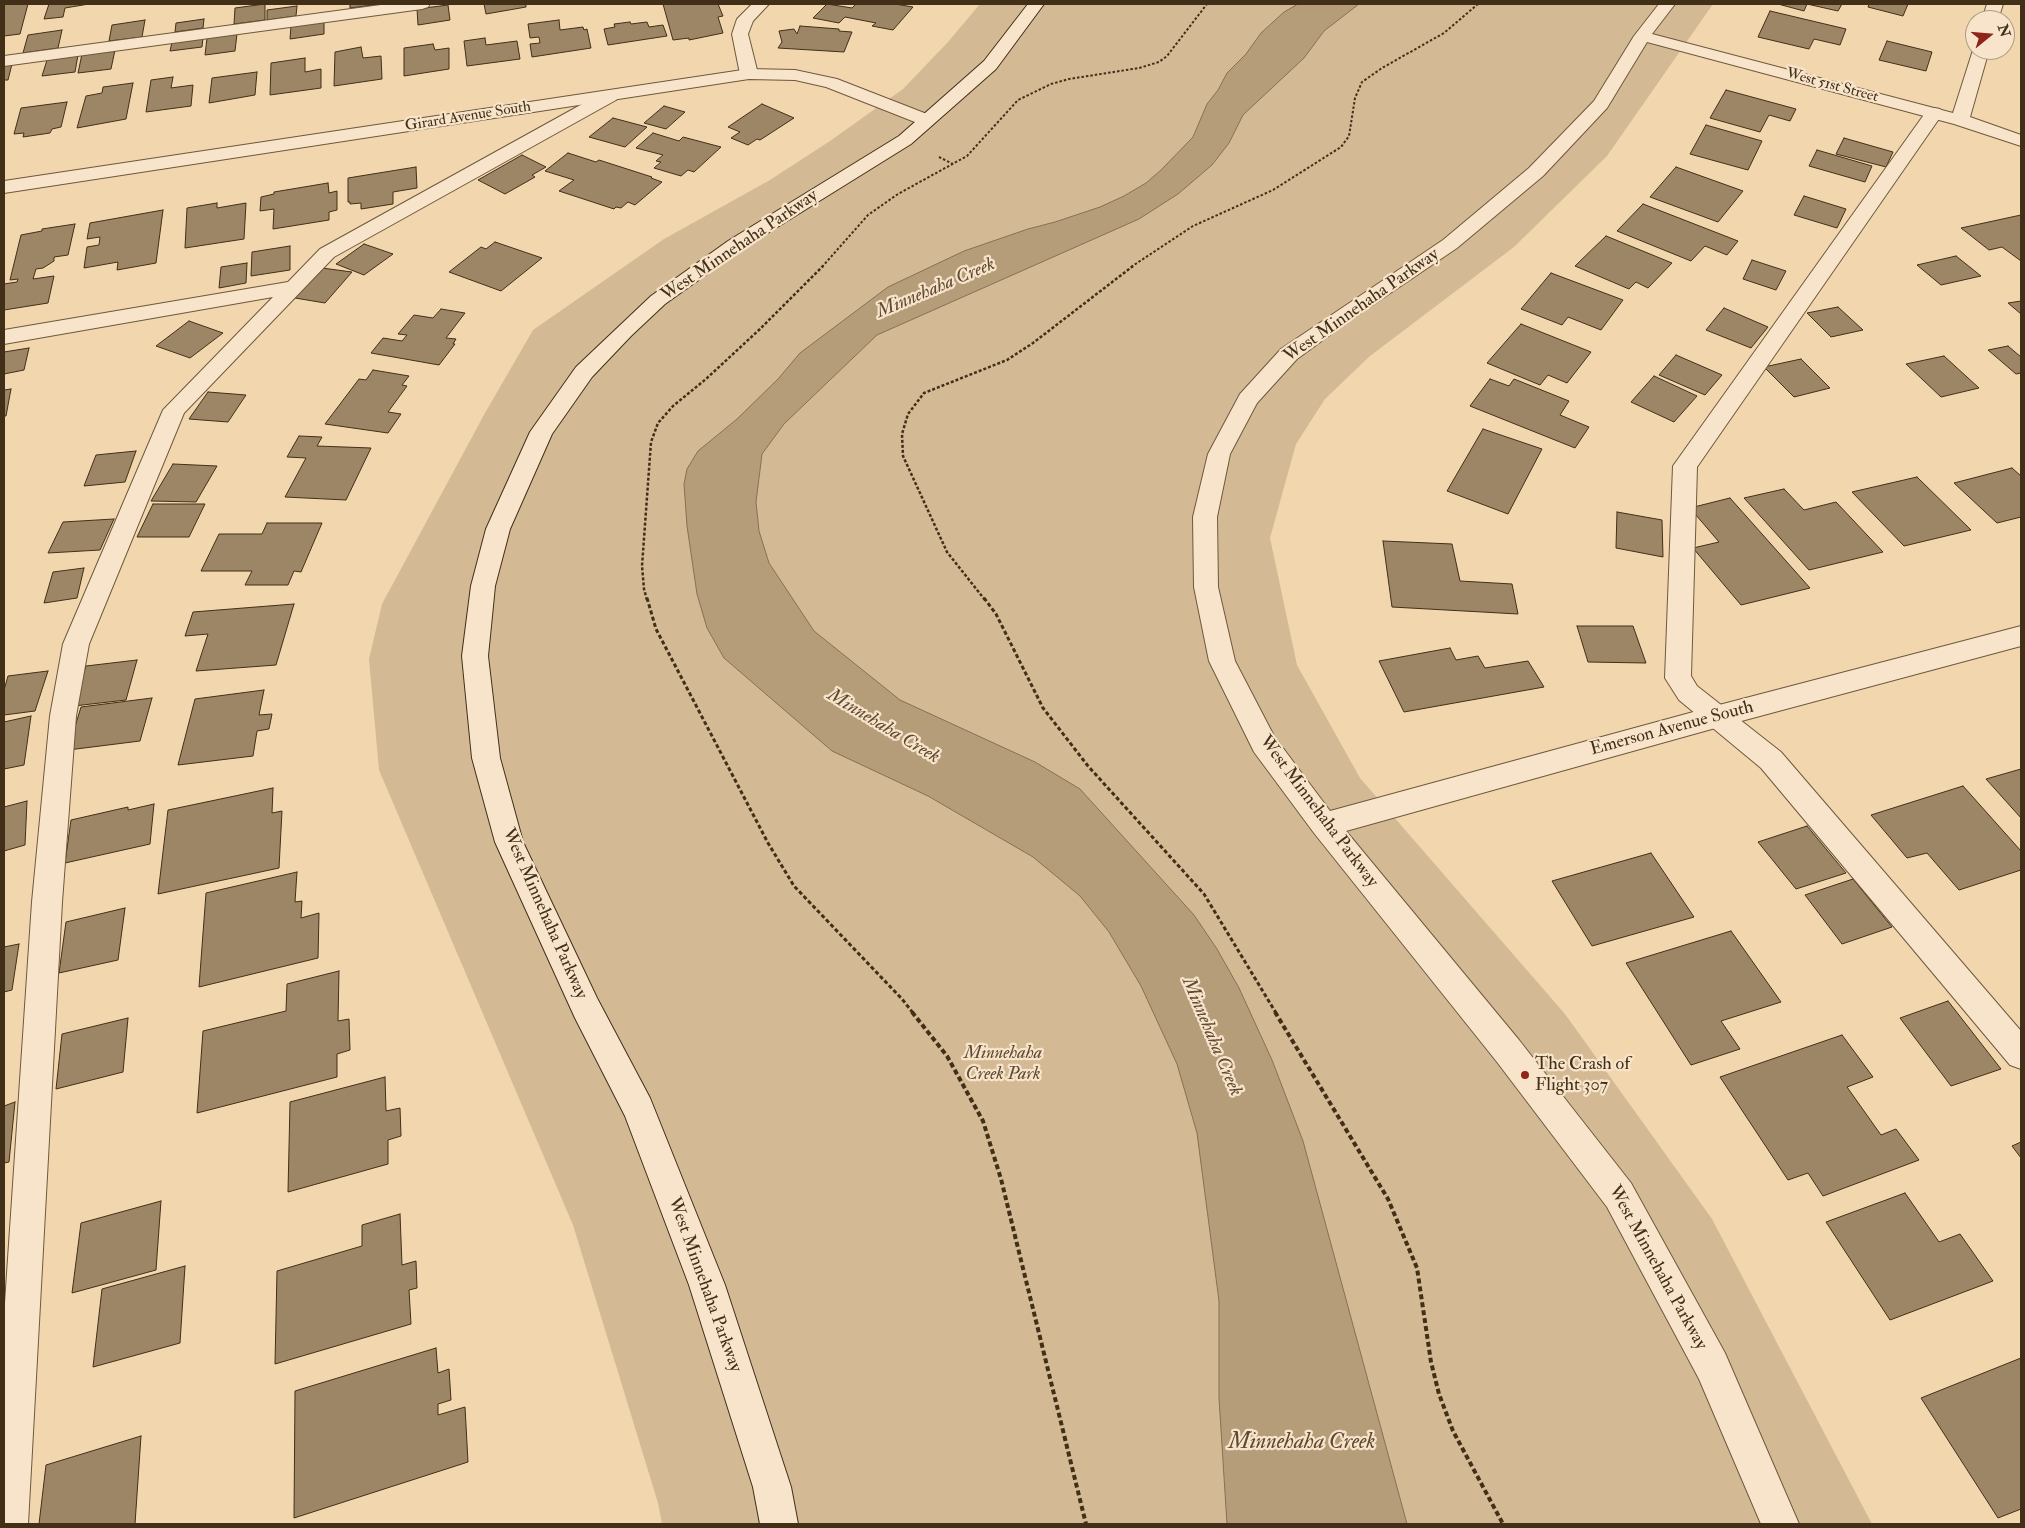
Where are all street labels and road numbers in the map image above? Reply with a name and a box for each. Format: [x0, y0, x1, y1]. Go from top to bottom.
street label: West 51st Street [1784, 65, 1880, 107]
street label: Girard Avenue South [404, 98, 532, 136]
street label: West Minnehaha Parkway [657, 185, 823, 307]
street label: West Minnehaha Parkway [1280, 244, 1444, 368]
street label: Emerson Avenue South [1588, 697, 1756, 761]
street label: West Minnehaha Parkway [1254, 732, 1382, 892]
street label: West Minnehaha Parkway [497, 825, 591, 1003]
street label: West Minnehaha Parkway [1603, 1182, 1711, 1354]
street label: West Minnehaha Parkway [662, 1195, 746, 1375]

